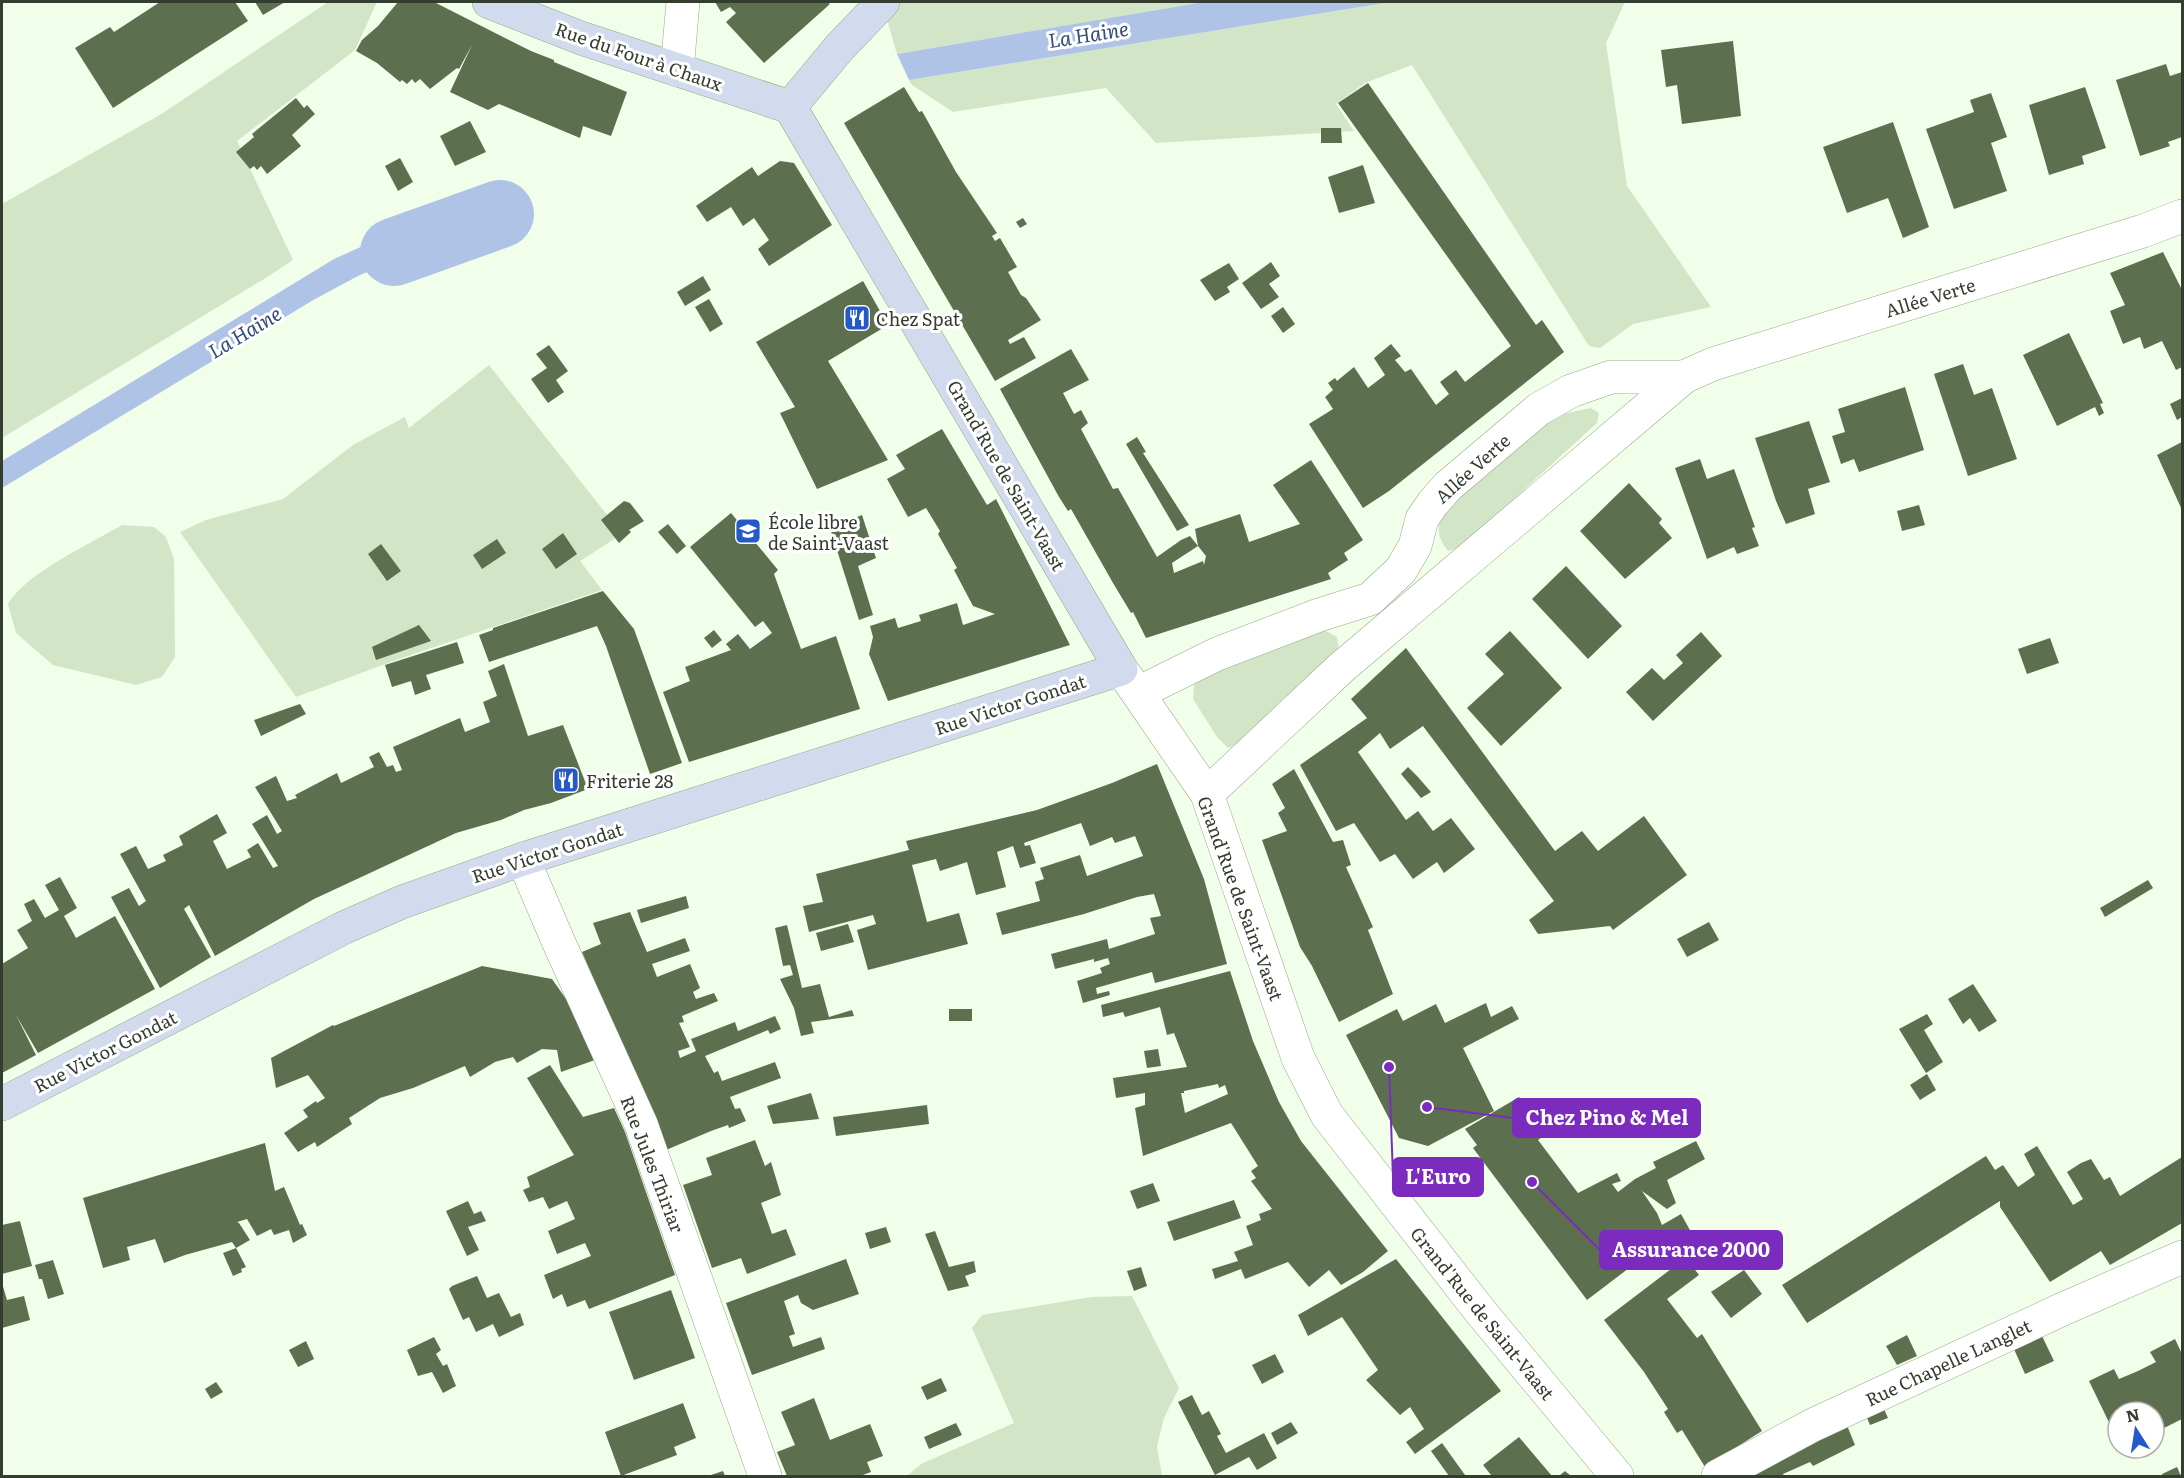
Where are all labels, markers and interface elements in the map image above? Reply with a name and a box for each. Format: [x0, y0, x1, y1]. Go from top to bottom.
water label: La Haine [1046, 12, 1130, 54]
street label: Rue du Four à Chaux [552, 15, 727, 98]
street label: Allée Verte [1882, 270, 1978, 324]
water label: La Haine [202, 297, 286, 365]
restaurant icon: Chez Spat [842, 303, 872, 333]
place label: Chez Spat [876, 305, 961, 332]
street label: Grand'Rue de Saint-Vaast [941, 375, 1073, 576]
street label: Allée Verte [1428, 427, 1516, 509]
place label: École libre de Saint-Vaast [768, 508, 889, 556]
school or university icon: École libre de Saint-Vaast [733, 516, 763, 546]
street label: Rue Victor Gondat [931, 667, 1090, 741]
restaurant icon: Friterie 28 [551, 765, 581, 795]
place label: Friterie 28 [586, 767, 674, 794]
street label: Grand'Rue de Saint-Vaast [1191, 792, 1291, 1005]
street label: Rue Victor Gondat [468, 815, 627, 889]
street label: Rue Victor Gondat [29, 1003, 182, 1099]
street label: Rue Jules Thiriar [614, 1092, 692, 1237]
callout: Chez Pino & Mel [1513, 1099, 1700, 1137]
text: Chez Pino & Mel [1526, 1101, 1688, 1131]
callout: L'Euro [1393, 1158, 1483, 1196]
text: L'Euro [1405, 1160, 1471, 1190]
street label: Grand'Rue de Saint-Vaast [1405, 1221, 1562, 1406]
callout: Assurance 2000 [1600, 1231, 1782, 1269]
text: Assurance 2000 [1612, 1233, 1770, 1263]
street label: Rue Chapelle Langlet [1861, 1311, 2036, 1412]
north arrow [2106, 1400, 2166, 1460]
text: N [2124, 1401, 2142, 1427]

